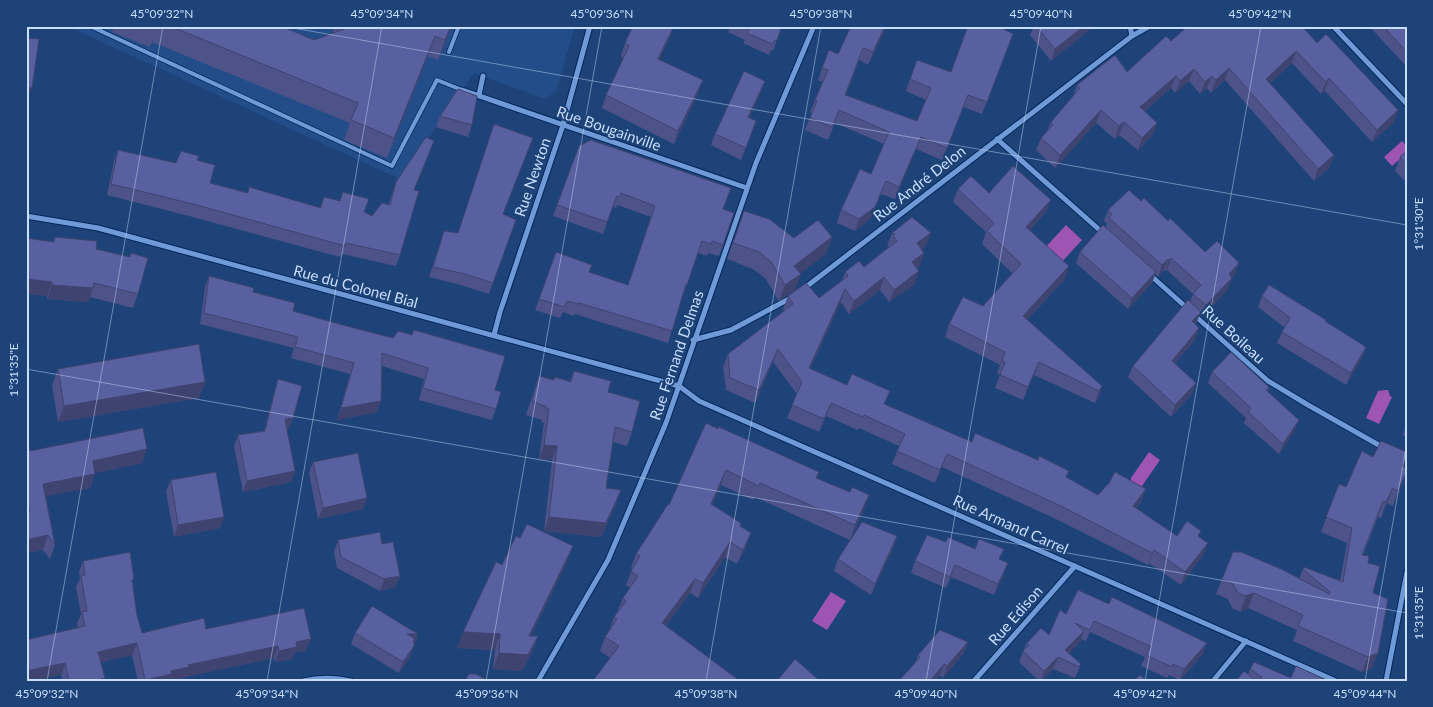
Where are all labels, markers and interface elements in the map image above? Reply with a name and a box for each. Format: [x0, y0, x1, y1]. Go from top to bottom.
text: 45°09'32"N [131, 6, 193, 21]
text: 45°09'34"N [351, 6, 413, 21]
text: 45°09'36"N [571, 6, 633, 21]
text: 45°09'38"N [790, 6, 852, 21]
text: 45°09'40"N [1010, 6, 1072, 21]
text: 45°09'42"N [1229, 6, 1291, 21]
street label: Rue Bougainville [555, 102, 664, 154]
street label: Rue Newton [510, 135, 554, 219]
street label: Rue André Delon [869, 141, 969, 225]
text: 1°31'30"E [1411, 197, 1426, 251]
street label: Rue du Colonel Bial [292, 261, 420, 311]
street label: Rue Fernand Delmas [645, 288, 707, 422]
street label: Rue Boileau [1199, 301, 1269, 367]
text: 1°31'35"E [6, 343, 21, 397]
street label: Rue Armand Carrel [951, 491, 1071, 557]
street label: Rue Edison [984, 582, 1046, 648]
text: 1°31'35"E [1411, 586, 1426, 640]
text: 45°09'32"N [16, 686, 78, 701]
text: 45°09'34"N [236, 686, 298, 701]
text: 45°09'36"N [456, 686, 518, 701]
text: 45°09'38"N [675, 686, 737, 701]
text: 45°09'40"N [895, 686, 957, 701]
text: 45°09'42"N [1114, 686, 1176, 701]
text: 45°09'44"N [1334, 686, 1396, 701]

